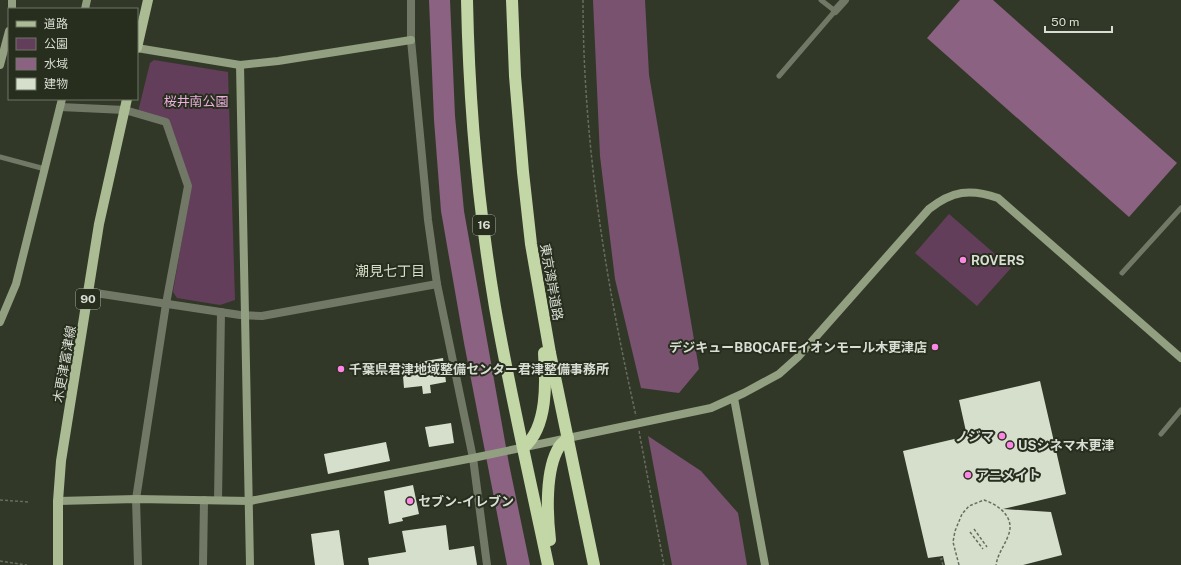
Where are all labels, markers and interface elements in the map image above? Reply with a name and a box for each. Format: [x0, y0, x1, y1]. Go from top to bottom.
legend [8, 8, 138, 100]
scale bar [1045, 8, 1112, 34]
text: 50 m [1051, 15, 1079, 29]
text: 道路 [44, 17, 68, 31]
text: 公園 [44, 37, 68, 51]
text: 水域 [44, 57, 68, 71]
text: 建物 [44, 77, 68, 91]
park label: 桜井南公園 [163, 94, 229, 109]
road number: 16 [473, 215, 495, 235]
street label: 東京湾岸道路 [537, 242, 566, 322]
place label: ROVERS [971, 253, 1025, 268]
marker: ROVERS [958, 255, 968, 265]
district label: 潮見七丁目 [355, 263, 425, 279]
road number: 90 [76, 289, 100, 309]
street label: 木更津富津線 [50, 324, 79, 404]
place label: デジキューBBQCAFEイオンモール木更津店 [669, 340, 927, 355]
marker: デジキューBBQCAFEイオンモール木更津店 [930, 342, 940, 352]
place label: 千葉県君津地域整備センター君津整備事務所 [349, 362, 609, 377]
marker: 千葉県君津地域整備センター君津整備事務所 [336, 364, 346, 374]
place label: ノジマ [955, 429, 994, 444]
marker: ノジマ [997, 431, 1007, 441]
place label: USシネマ木更津 [1018, 438, 1114, 453]
marker: USシネマ木更津 [1005, 440, 1015, 450]
place label: アニメイト [976, 468, 1041, 483]
marker: アニメイト [963, 470, 973, 480]
place label: セブン-イレブン [418, 494, 514, 509]
marker: セブン-イレブン [405, 496, 415, 506]

